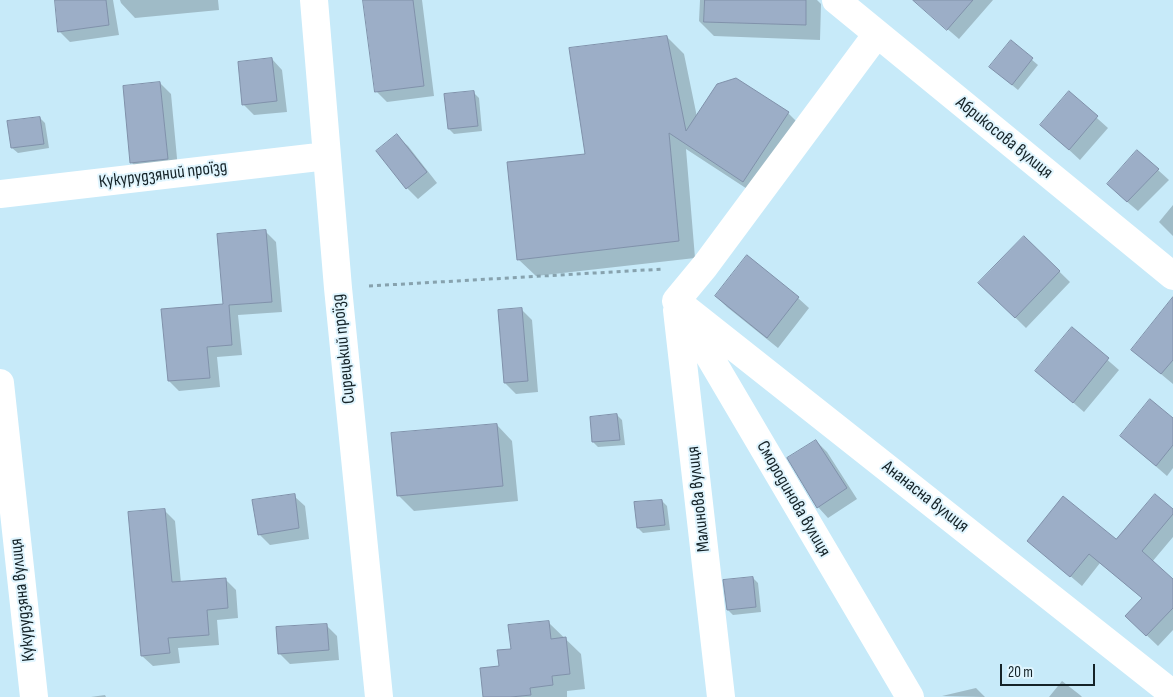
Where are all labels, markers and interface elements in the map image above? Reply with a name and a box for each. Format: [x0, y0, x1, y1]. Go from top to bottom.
street label: Абрикосова вулиця [951, 92, 1057, 184]
street label: Кукурудзяний проїзд [98, 156, 228, 194]
street label: Сирецький проїзд [327, 293, 361, 405]
street label: Смородинова вулиця [751, 437, 835, 561]
street label: Малинова вулиця [683, 445, 715, 553]
street label: Ананасна вулиця [877, 456, 973, 538]
street label: Кукурудзяна вулиця [6, 537, 40, 663]
scale bar [1003, 654, 1098, 686]
text: 20 m [1008, 663, 1033, 682]

